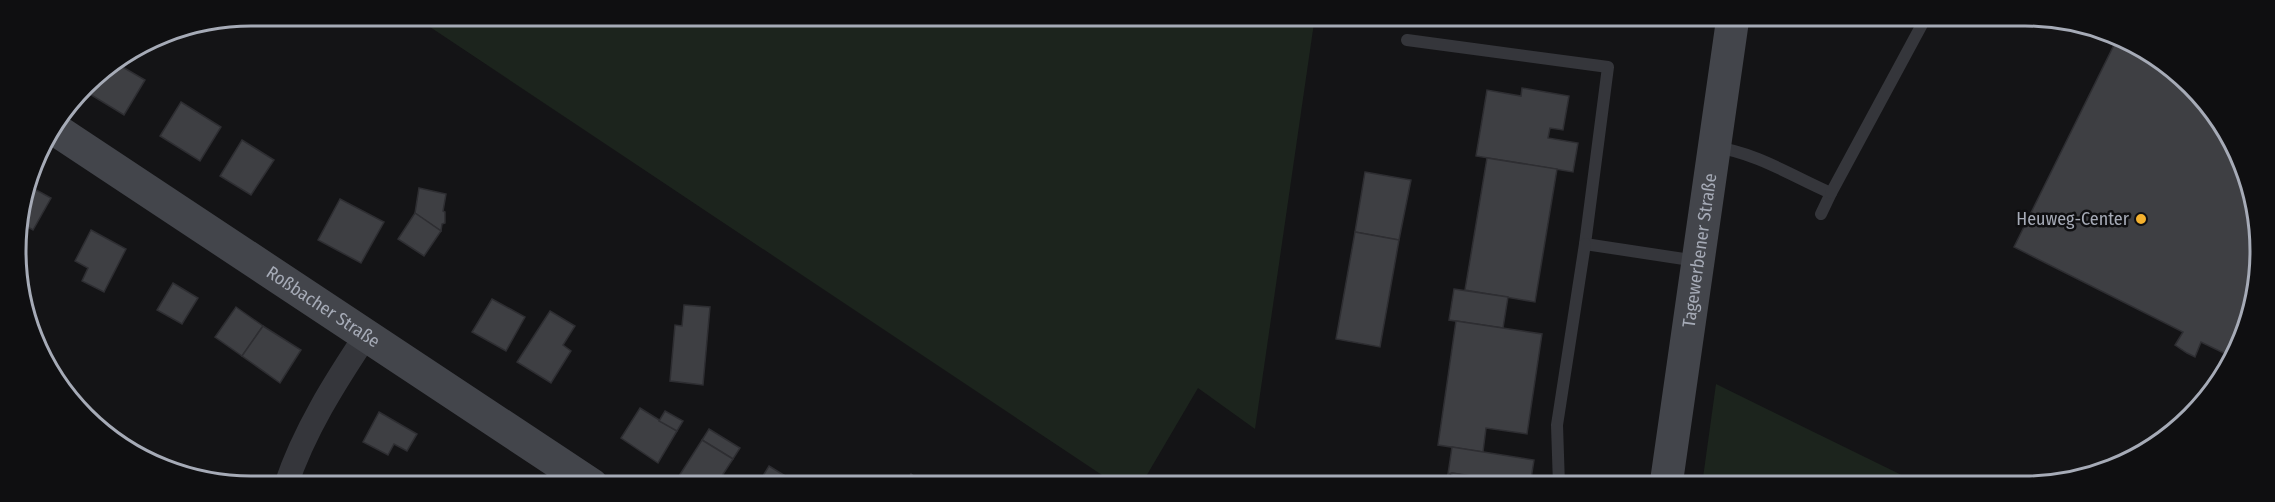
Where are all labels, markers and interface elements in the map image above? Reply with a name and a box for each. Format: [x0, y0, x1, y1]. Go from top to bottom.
street label: Tagewerbener Straße [1678, 172, 1722, 329]
place label: Heuweg-Center [2016, 208, 2130, 230]
marker: Heuweg-Center [2134, 212, 2148, 226]
street label: Roßbacher Straße [262, 261, 384, 352]

